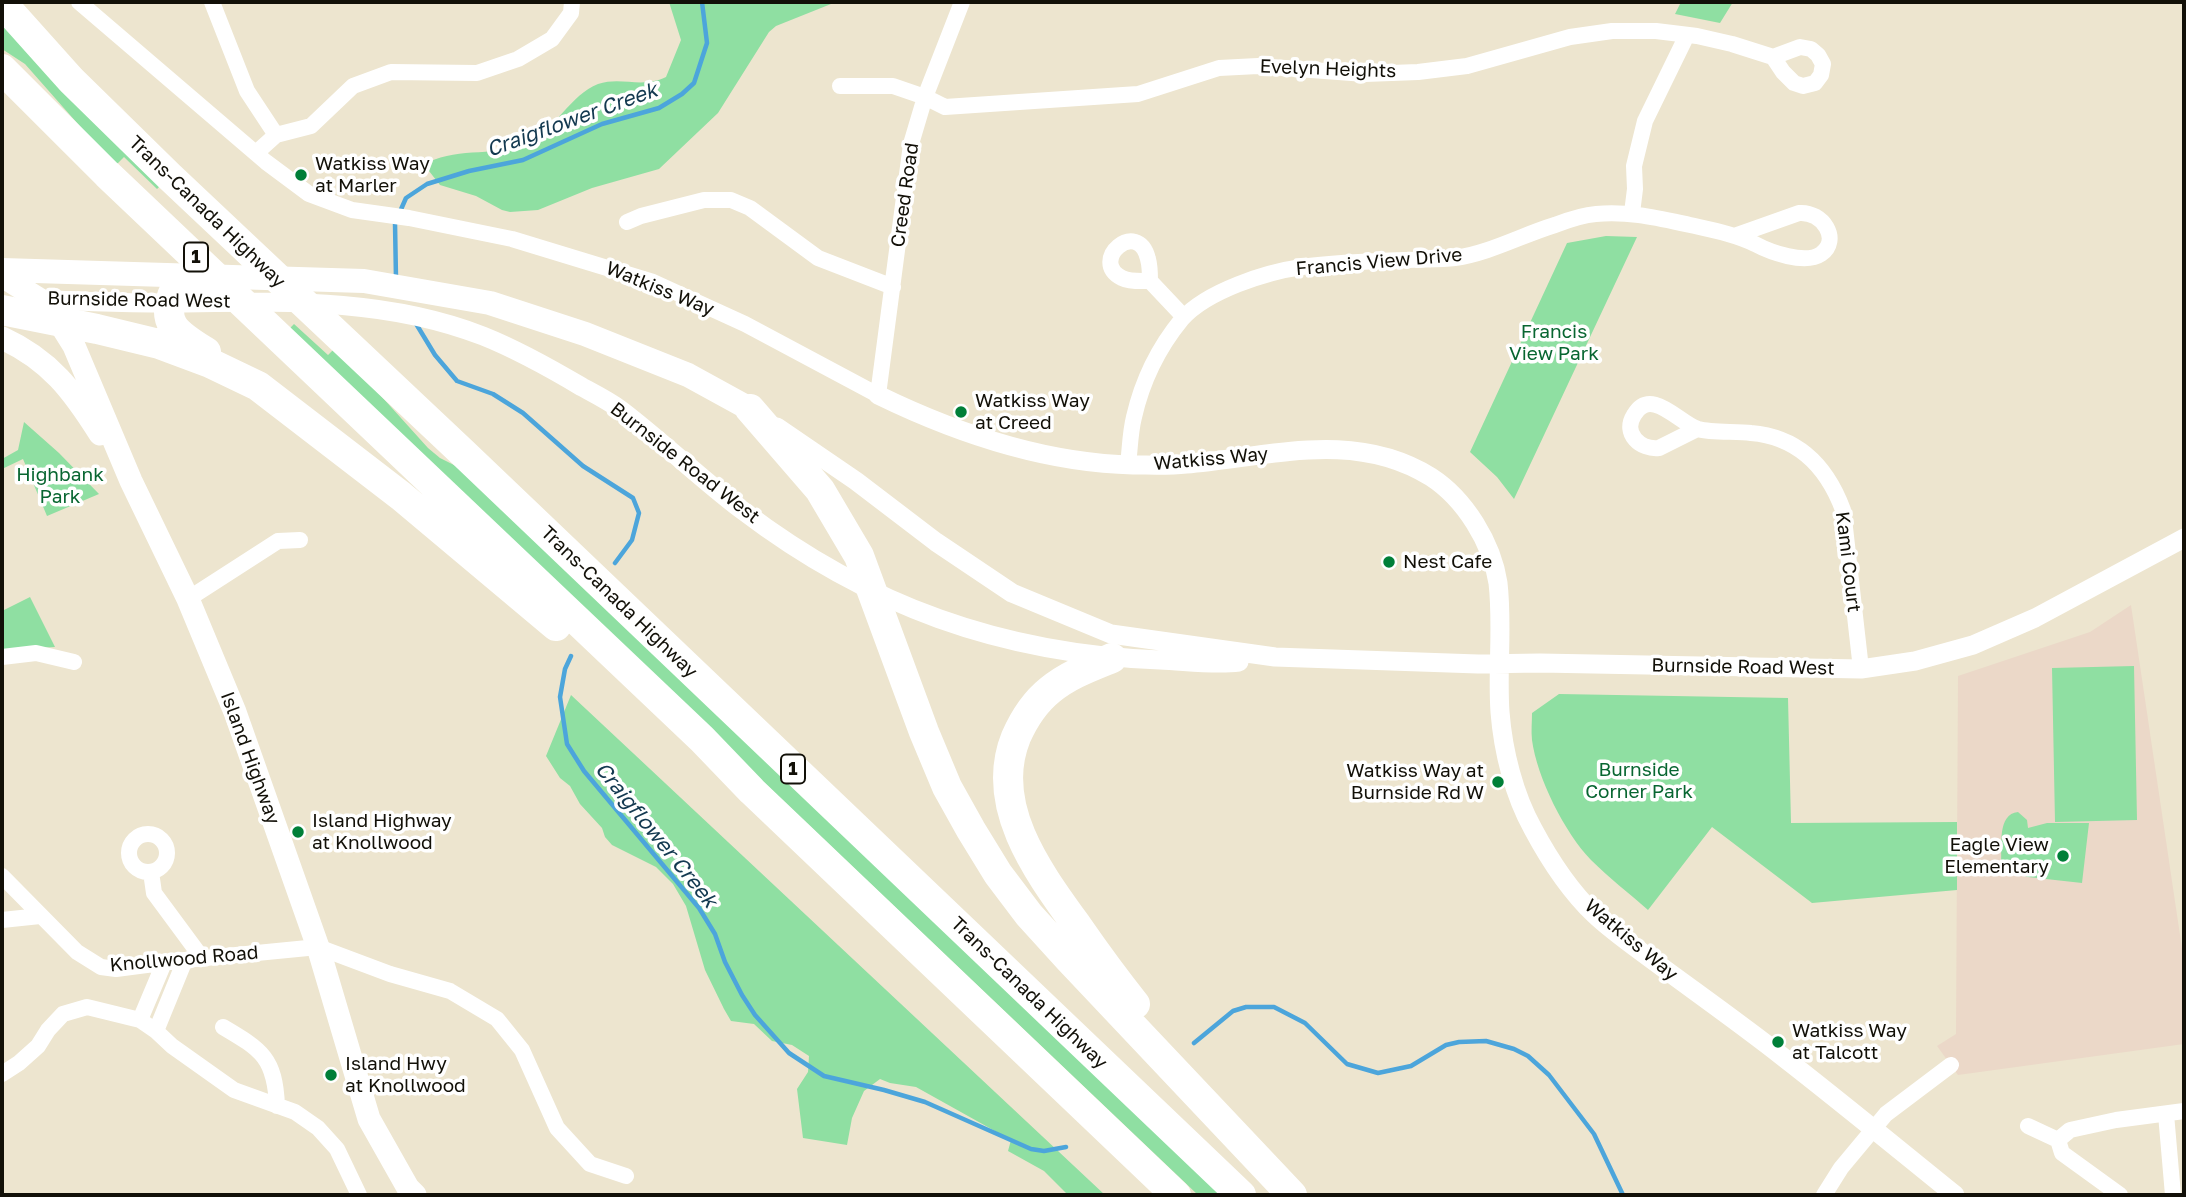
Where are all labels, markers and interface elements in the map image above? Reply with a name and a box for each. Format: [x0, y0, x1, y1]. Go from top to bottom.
street label: Evelyn Heights [1259, 55, 1397, 83]
water label: Craigflower Creek [483, 77, 661, 163]
street label: Trans-Canada Highway [124, 131, 290, 293]
street label: Creed Road [886, 141, 924, 249]
place label: Watkiss Way at Marler [315, 153, 430, 197]
marker: Watkiss Way at Marler [293, 167, 309, 183]
road number: 1 [184, 243, 208, 272]
street label: Francis View Drive [1295, 243, 1463, 281]
street label: Watkiss Way [603, 257, 717, 321]
street label: Burnside Road West [47, 287, 231, 313]
park label: Francis View Park [1509, 321, 1599, 365]
place label: Watkiss Way at Creed [975, 390, 1090, 434]
street label: Burnside Road West [606, 398, 764, 528]
marker: Watkiss Way at Creed [953, 404, 969, 420]
street label: Watkiss Way [1153, 443, 1269, 475]
park label: Highbank Park [16, 464, 104, 508]
street label: Kami Court [1830, 510, 1866, 614]
street label: Trans-Canada Highway [536, 521, 702, 683]
place label: Nest Cafe [1403, 551, 1492, 573]
marker: Nest Cafe [1381, 554, 1397, 570]
street label: Burnside Road West [1651, 654, 1835, 680]
street label: Island Highway [215, 688, 285, 828]
road number: 1 [781, 754, 805, 784]
water label: Craigflower Creek [590, 757, 722, 913]
park label: Burnside Corner Park [1585, 759, 1693, 803]
place label: Watkiss Way at Burnside Rd W [1346, 760, 1484, 804]
marker: Watkiss Way at Burnside Rd W [1490, 774, 1506, 790]
place label: Island Highway at Knollwood [312, 810, 452, 854]
marker: Island Highway at Knollwood [290, 824, 306, 840]
place label: Eagle View Elementary [1944, 834, 2049, 878]
marker: Eagle View Elementary [2055, 848, 2071, 864]
street label: Watkiss Way [1580, 894, 1682, 986]
street label: Trans-Canada Highway [946, 912, 1112, 1074]
street label: Knollwood Road [109, 941, 259, 977]
place label: Watkiss Way at Talcott [1792, 1020, 1907, 1064]
marker: Watkiss Way at Talcott [1770, 1034, 1786, 1050]
place label: Island Hwy at Knollwood [345, 1053, 466, 1097]
marker: Island Hwy at Knollwood [323, 1067, 339, 1083]

